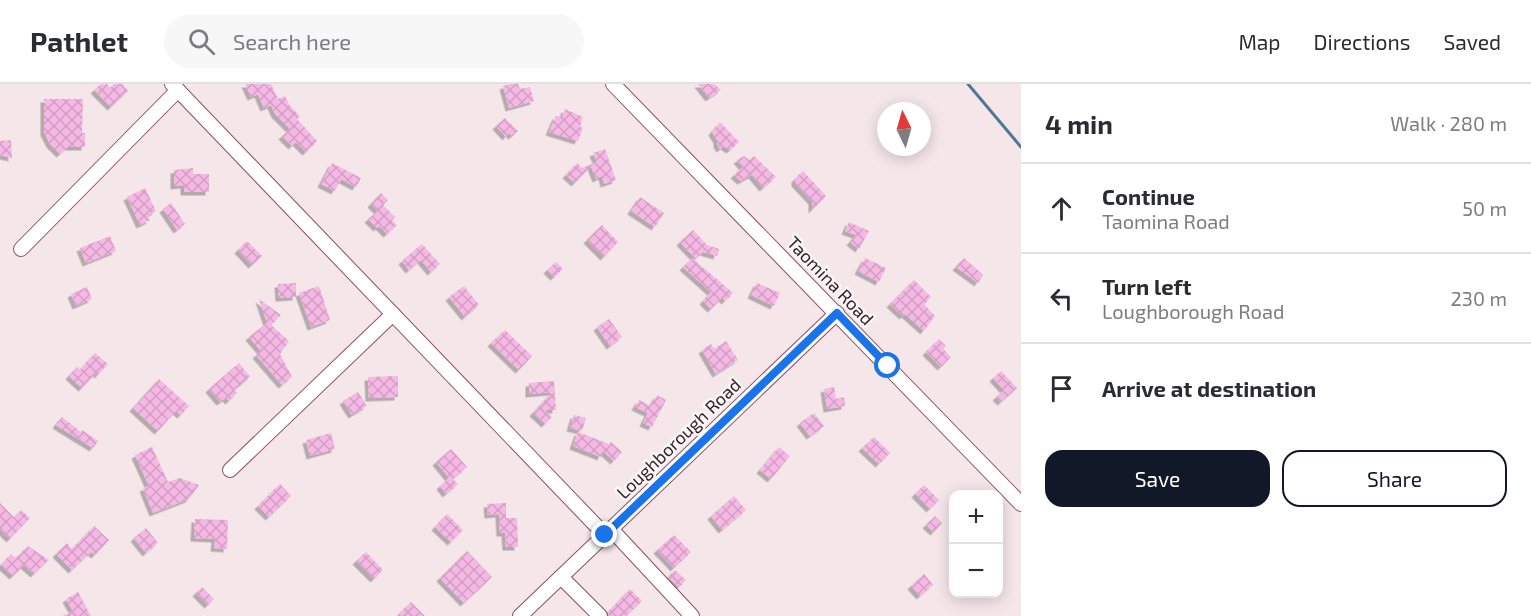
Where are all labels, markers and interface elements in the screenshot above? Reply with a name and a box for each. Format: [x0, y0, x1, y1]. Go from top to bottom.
search box [164, 14, 584, 68]
text: Pathlet [30, 24, 128, 58]
icon: search [185, 25, 218, 58]
text: Search here [233, 28, 351, 54]
text: Map [1238, 29, 1281, 54]
text: Directions [1314, 29, 1410, 54]
text: Saved [1443, 29, 1501, 54]
north arrow [877, 102, 931, 156]
text: 4 min [1045, 108, 1113, 139]
text: Walk · 280 m [1390, 111, 1507, 135]
text: Continue [1102, 183, 1195, 209]
icon: ahead [1045, 192, 1078, 225]
text: 50 m [1462, 196, 1507, 220]
text: Taomina Road [1102, 209, 1230, 233]
street label: Taomina Road [783, 231, 879, 329]
text: Turn left [1102, 273, 1191, 299]
icon: left [1045, 282, 1078, 315]
text: 230 m [1451, 286, 1507, 310]
text: Loughborough Road [1102, 299, 1284, 323]
route start [874, 352, 900, 378]
icon: arrive [1045, 372, 1078, 405]
street label: Loughborough Road [612, 373, 745, 503]
text: Arrive at destination [1102, 375, 1316, 401]
button: Save [1045, 450, 1270, 507]
button: Share [1282, 450, 1507, 507]
map controls [949, 490, 1003, 598]
button: + [949, 490, 1003, 544]
route end [591, 521, 617, 547]
button: − [949, 544, 1003, 598]

